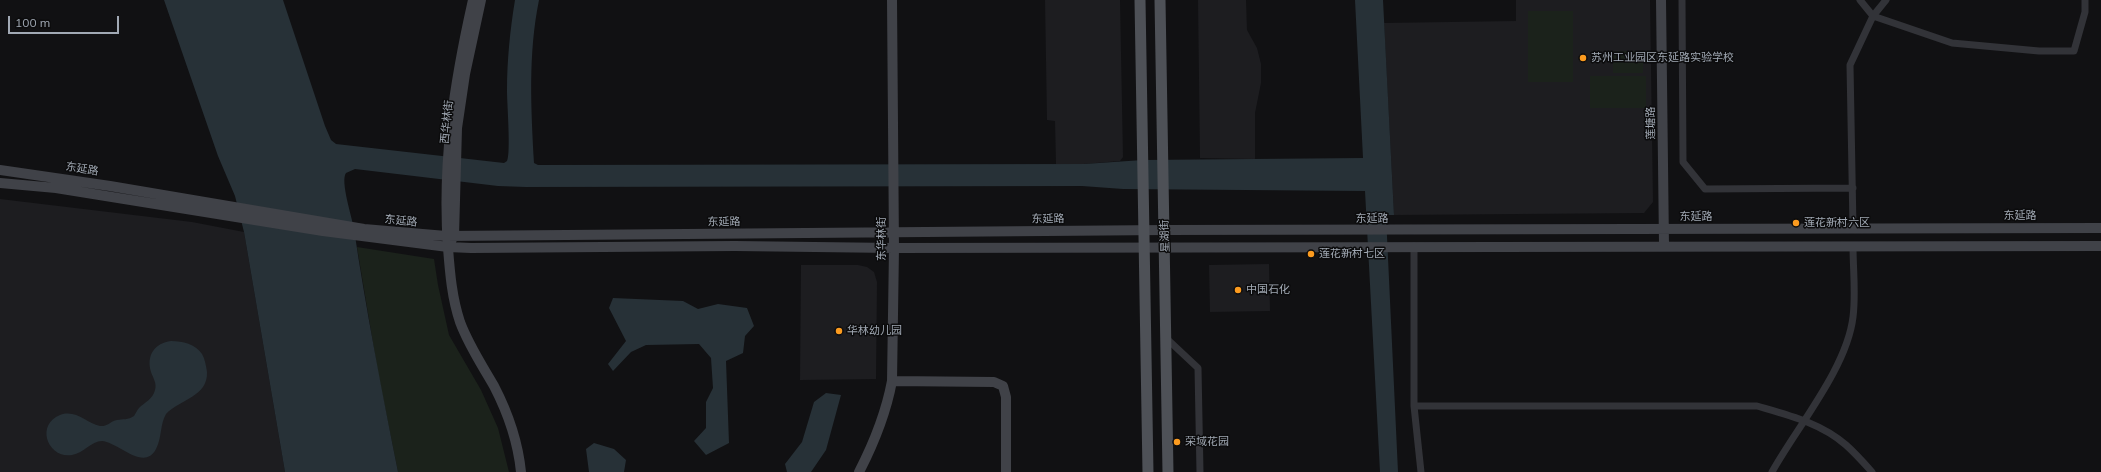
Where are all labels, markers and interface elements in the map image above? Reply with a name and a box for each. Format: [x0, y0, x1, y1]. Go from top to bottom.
scale bar [10, 8, 121, 34]
text: 100 m [15, 15, 50, 30]
place label: 苏州工业园区东延路实验学校 [1591, 51, 1734, 65]
marker: 苏州工业园区东延路实验学校 [1578, 53, 1588, 63]
street label: 西华林街 [438, 99, 456, 145]
street label: 莲塘路 [1644, 106, 1658, 140]
street label: 东延路 [65, 160, 99, 178]
street label: 东延路 [2004, 209, 2036, 223]
street label: 东延路 [1680, 210, 1712, 224]
street label: 东延路 [1031, 212, 1065, 226]
street label: 东延路 [1356, 212, 1388, 226]
street label: 东延路 [384, 213, 418, 229]
street label: 东延路 [707, 215, 741, 229]
place label: 莲花新村六区 [1804, 216, 1870, 230]
street label: 东华林街 [875, 217, 889, 261]
marker: 莲花新村六区 [1791, 218, 1801, 228]
street label: 星湖街 [1158, 219, 1172, 253]
place label: 莲花新村七区 [1319, 247, 1385, 261]
marker: 莲花新村七区 [1306, 249, 1316, 259]
place label: 中国石化 [1246, 283, 1290, 297]
marker: 中国石化 [1233, 285, 1243, 295]
place label: 华林幼儿园 [847, 324, 902, 338]
marker: 华林幼儿园 [834, 326, 844, 336]
place label: 荣域花园 [1185, 435, 1229, 449]
marker: 荣域花园 [1172, 437, 1182, 447]

